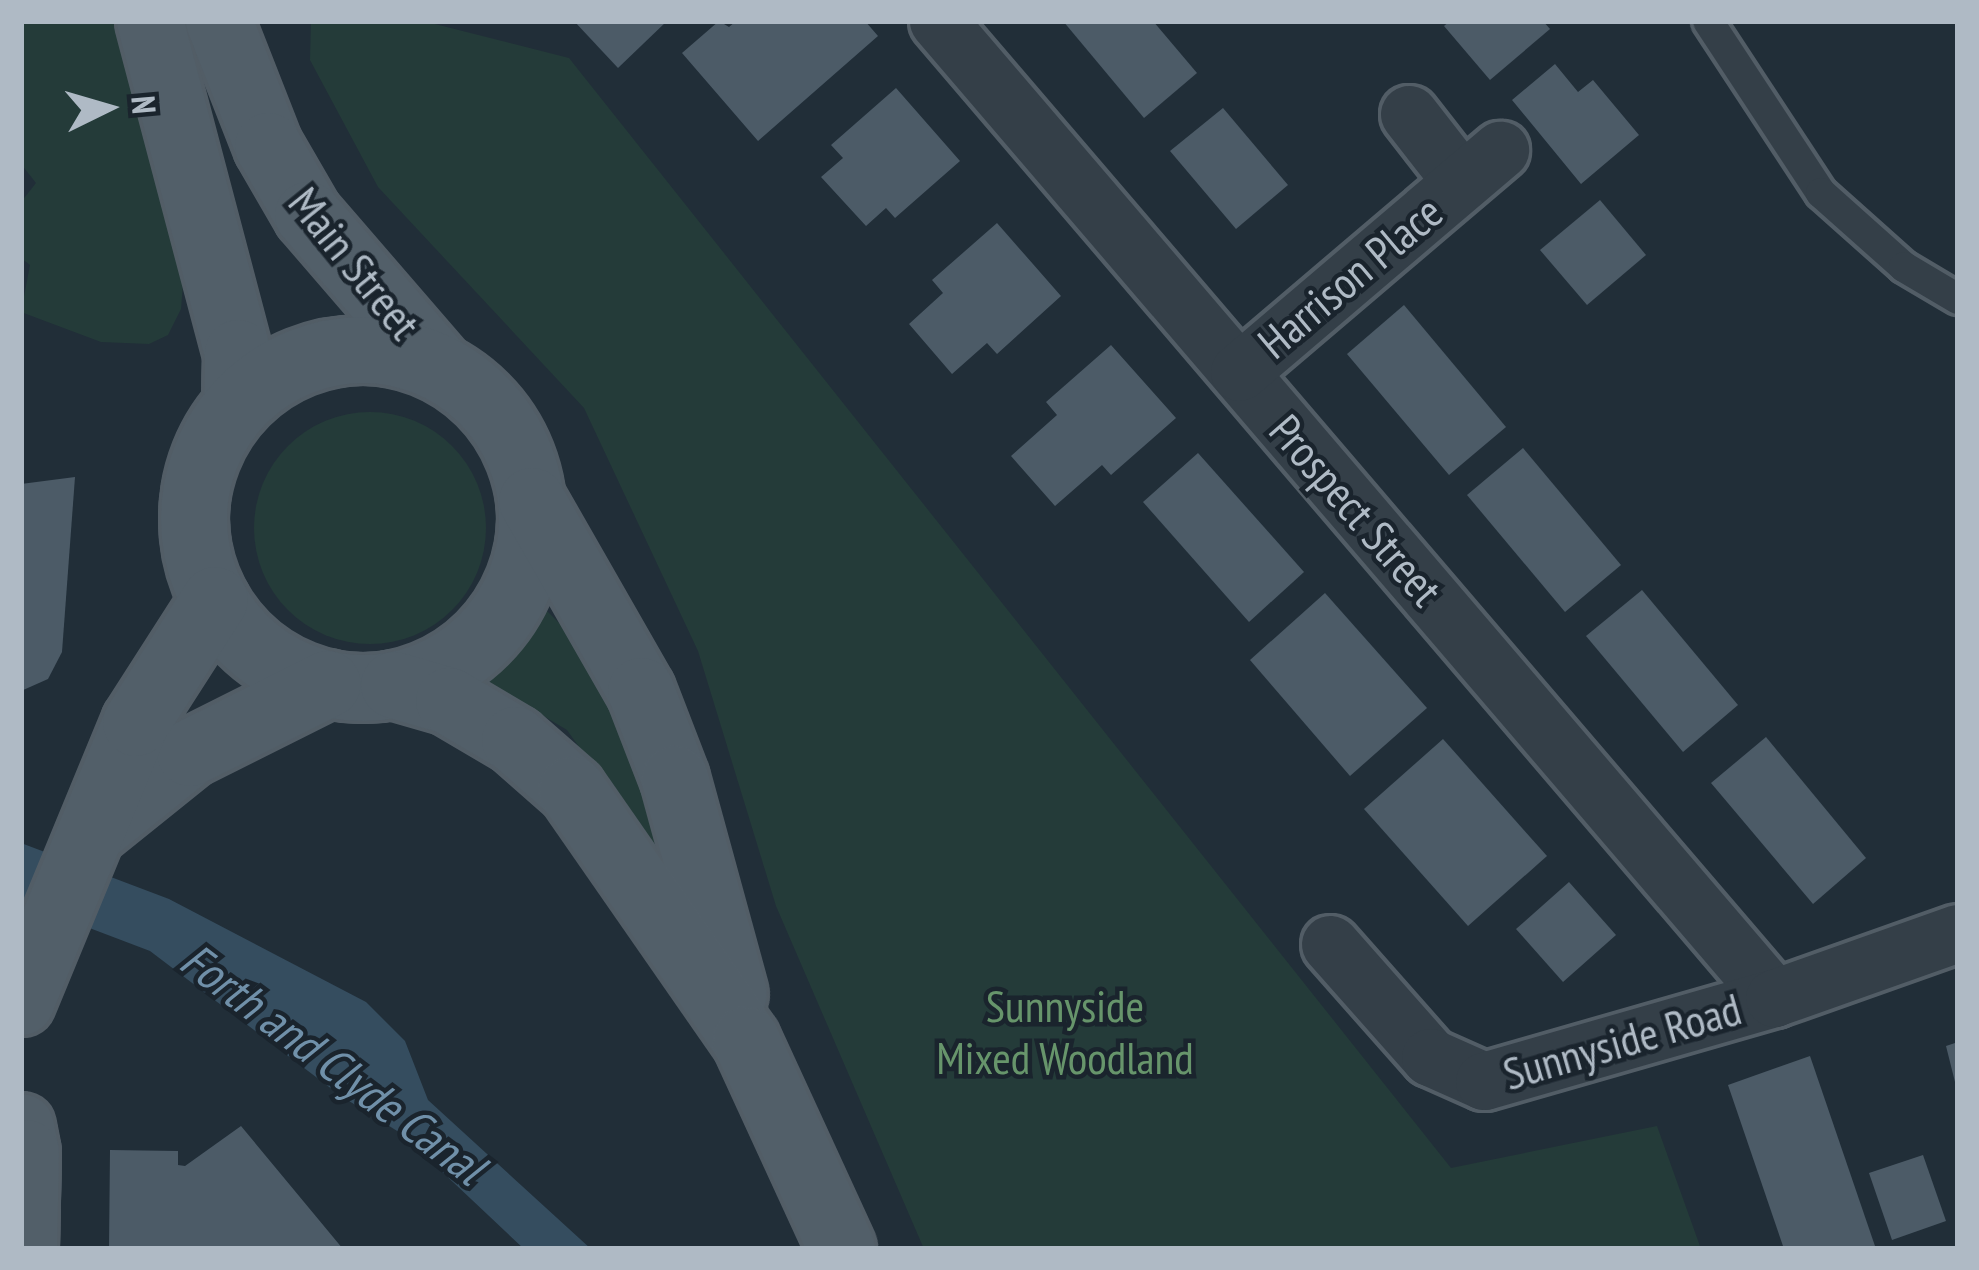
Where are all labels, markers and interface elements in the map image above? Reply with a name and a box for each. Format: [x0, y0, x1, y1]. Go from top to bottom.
north arrow [48, 48, 168, 168]
text: N [122, 94, 167, 116]
street label: Main Street [278, 177, 432, 349]
street label: Harrison Place [1247, 185, 1453, 369]
street label: Prospect Street [1259, 404, 1453, 616]
water label: Forth and Clyde Canal [170, 930, 496, 1196]
park label: Sunnyside Mixed Woodland [936, 979, 1194, 1085]
street label: Sunnyside Road [1497, 981, 1747, 1101]

